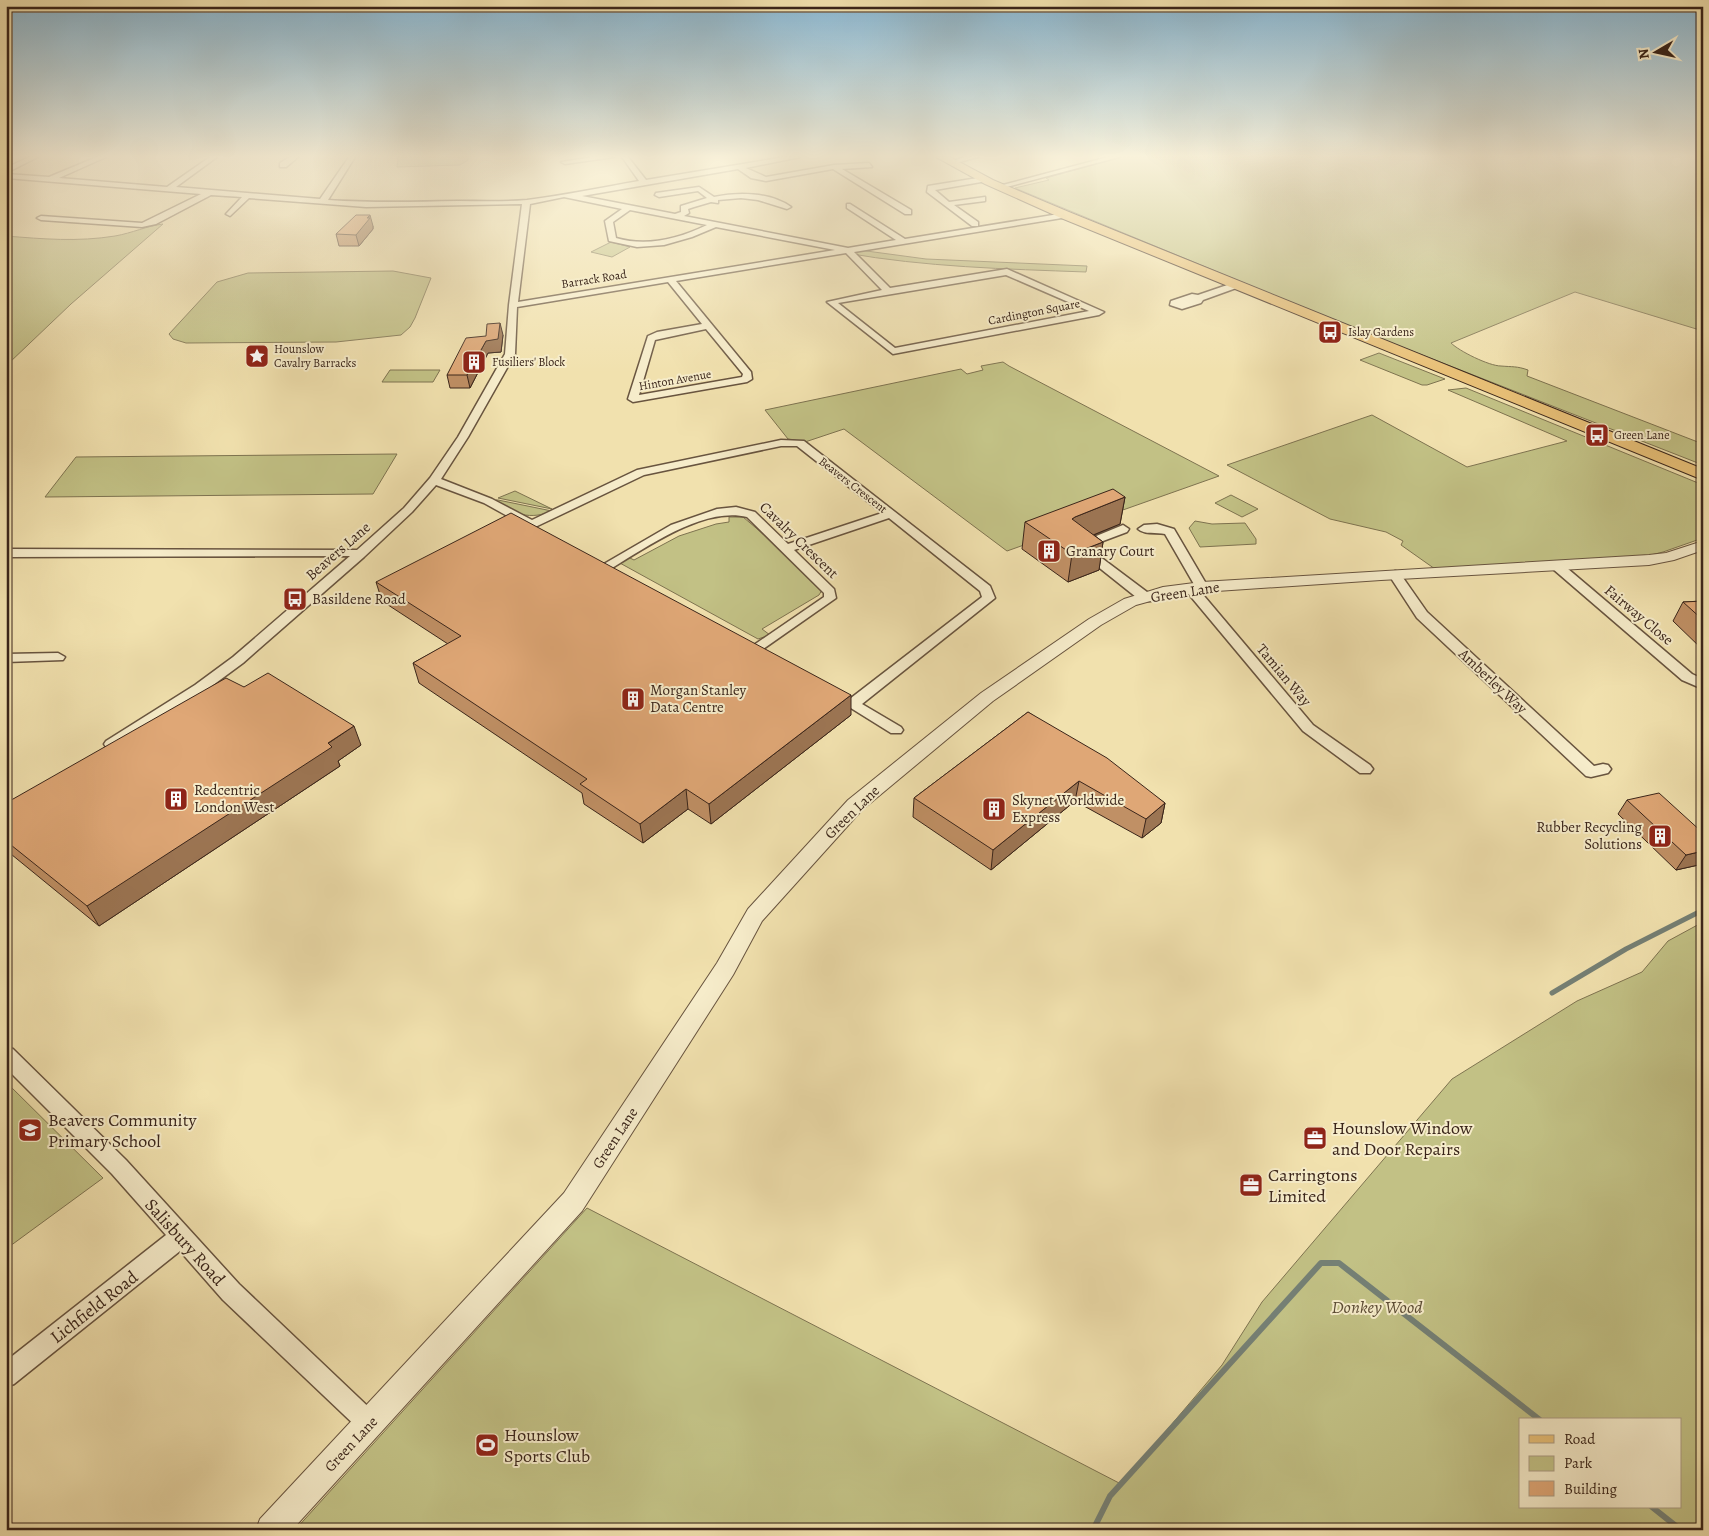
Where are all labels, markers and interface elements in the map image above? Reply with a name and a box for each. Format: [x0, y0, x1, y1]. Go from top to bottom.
north arrow [1632, 28, 1682, 78]
text: N [1633, 47, 1654, 60]
street label: Barrack Road [560, 266, 628, 292]
street label: Cardington Square [987, 295, 1081, 329]
bus stop icon: Islay Gardens [1317, 319, 1343, 345]
place label: Islay Gardens [1348, 324, 1414, 340]
place label: Hounslow Cavalry Barracks [274, 341, 357, 371]
place icon: Hounslow Cavalry Barracks [244, 343, 270, 369]
building icon: Fusiliers' Block [461, 349, 487, 375]
place label: Fusiliers' Block [492, 354, 565, 370]
street label: Hinton Avenue [637, 366, 713, 394]
bus stop icon: Green Lane [1584, 422, 1610, 448]
place label: Green Lane [1614, 427, 1670, 443]
street label: Beavers Crescent [815, 453, 891, 517]
street label: Cavalry Crescent [755, 497, 843, 583]
street label: Beavers Lane [301, 517, 375, 585]
building icon: Granary Court [1036, 538, 1062, 564]
place label: Granary Court [1066, 541, 1155, 561]
street label: Green Lane [1149, 577, 1221, 607]
street label: Fairway Close [1600, 580, 1678, 650]
bus stop icon: Basildene Road [282, 586, 308, 612]
place label: Basildene Road [312, 589, 407, 609]
street label: Tamian Way [1252, 640, 1316, 711]
street label: Amberley Way [1454, 643, 1532, 718]
place label: Morgan Stanley Data Centre [650, 680, 747, 717]
building icon: Morgan Stanley Data Centre [620, 686, 646, 712]
place label: Redcentric London West [194, 780, 275, 817]
street label: Green Lane [820, 780, 884, 843]
building icon: Redcentric London West [163, 786, 189, 812]
place label: Skynet Worldwide Express [1012, 790, 1124, 827]
building icon: Skynet Worldwide Express [981, 796, 1007, 822]
place label: Rubber Recycling Solutions [1536, 817, 1642, 854]
building icon: Rubber Recycling Solutions [1647, 823, 1673, 849]
street label: Green Lane [588, 1103, 642, 1173]
place label: Beavers Community Primary School [48, 1108, 198, 1153]
place label: Hounslow Window and Door Repairs [1332, 1116, 1473, 1161]
school or university icon: Beavers Community Primary School [17, 1117, 43, 1143]
office icon: Hounslow Window and Door Repairs [1302, 1125, 1328, 1151]
place label: Carringtons Limited [1268, 1163, 1357, 1208]
office icon: Carringtons Limited [1238, 1172, 1264, 1198]
street label: Salisbury Road [139, 1193, 231, 1291]
street label: Lichfield Road [45, 1265, 143, 1349]
park label: Donkey Wood [1331, 1295, 1423, 1319]
street label: Green Lane [320, 1412, 382, 1476]
legend [1519, 1418, 1682, 1508]
place label: Hounslow Sports Club [504, 1423, 590, 1468]
text: Road [1564, 1429, 1596, 1449]
sports icon: Hounslow Sports Club [474, 1432, 500, 1458]
text: Park [1564, 1453, 1593, 1473]
text: Building [1564, 1479, 1617, 1499]

